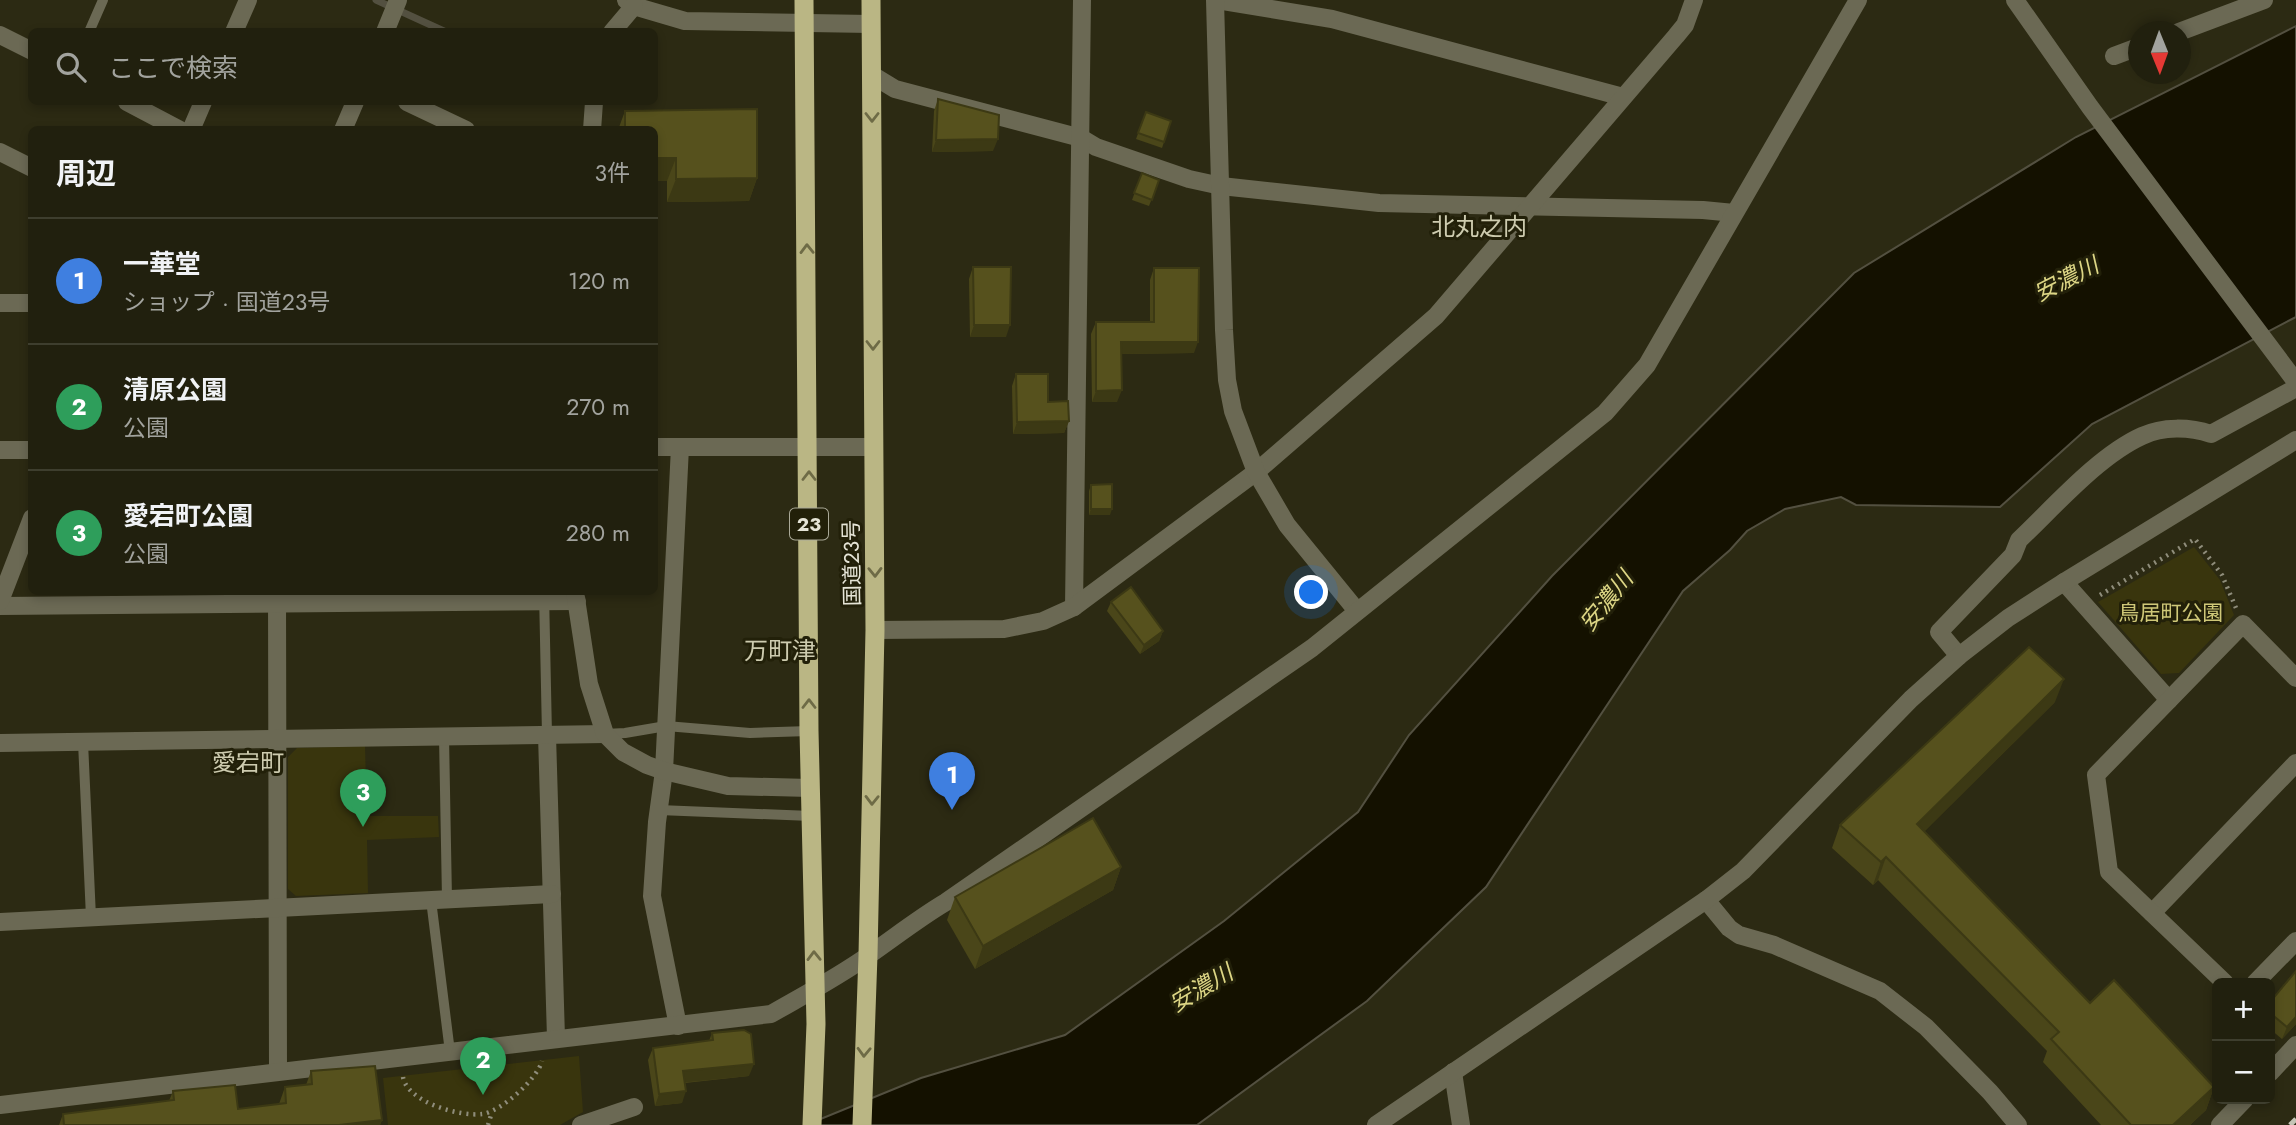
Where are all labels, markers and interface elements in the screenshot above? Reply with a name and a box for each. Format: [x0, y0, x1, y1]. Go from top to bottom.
north arrow [2128, 21, 2191, 84]
search box [28, 28, 658, 105]
icon: search [52, 48, 90, 86]
text: ここで検索 [108, 49, 238, 87]
one-way arrow [864, 112, 880, 123]
text: 周辺 [56, 152, 116, 195]
text: 3件 [594, 156, 630, 190]
district label: 北丸之内 [1431, 209, 1527, 244]
one-way arrow [799, 243, 814, 254]
text: 一華堂 [123, 245, 201, 283]
water label: 安濃川 [2028, 247, 2107, 310]
text: 1 [73, 264, 85, 298]
text: 120 m [568, 264, 630, 298]
text: ショップ · 国道23号 [123, 285, 330, 319]
one-way arrow [865, 340, 881, 350]
text: 清原公園 [123, 371, 227, 409]
text: 2 [71, 390, 87, 424]
text: 270 m [566, 390, 630, 424]
text: 公園 [123, 411, 169, 445]
one-way arrow [801, 470, 817, 481]
text: 愛宕町公園 [123, 497, 253, 535]
road number: 23 [790, 509, 828, 540]
text: 3 [72, 516, 86, 550]
text: 280 m [566, 516, 630, 550]
street label: 国道23号 [836, 520, 868, 606]
text: 公園 [123, 537, 169, 571]
water label: 安濃川 [1571, 561, 1643, 639]
one-way arrow [867, 567, 883, 578]
your location [1294, 575, 1328, 609]
park label: 鳥居町公園 [2119, 598, 2224, 628]
district label: 万町津 [744, 633, 816, 668]
one-way arrow [801, 698, 817, 708]
district label: 愛宕町 [212, 745, 284, 780]
pin: 1 [929, 752, 975, 810]
pin: 3 [340, 769, 386, 827]
one-way arrow [864, 794, 879, 805]
one-way arrow [806, 950, 822, 960]
water label: 安濃川 [1163, 954, 1242, 1020]
map controls [2212, 978, 2275, 1104]
button: + [2212, 978, 2275, 1041]
pin: 2 [460, 1037, 506, 1095]
button: − [2212, 1041, 2275, 1104]
one-way arrow [856, 1047, 872, 1058]

